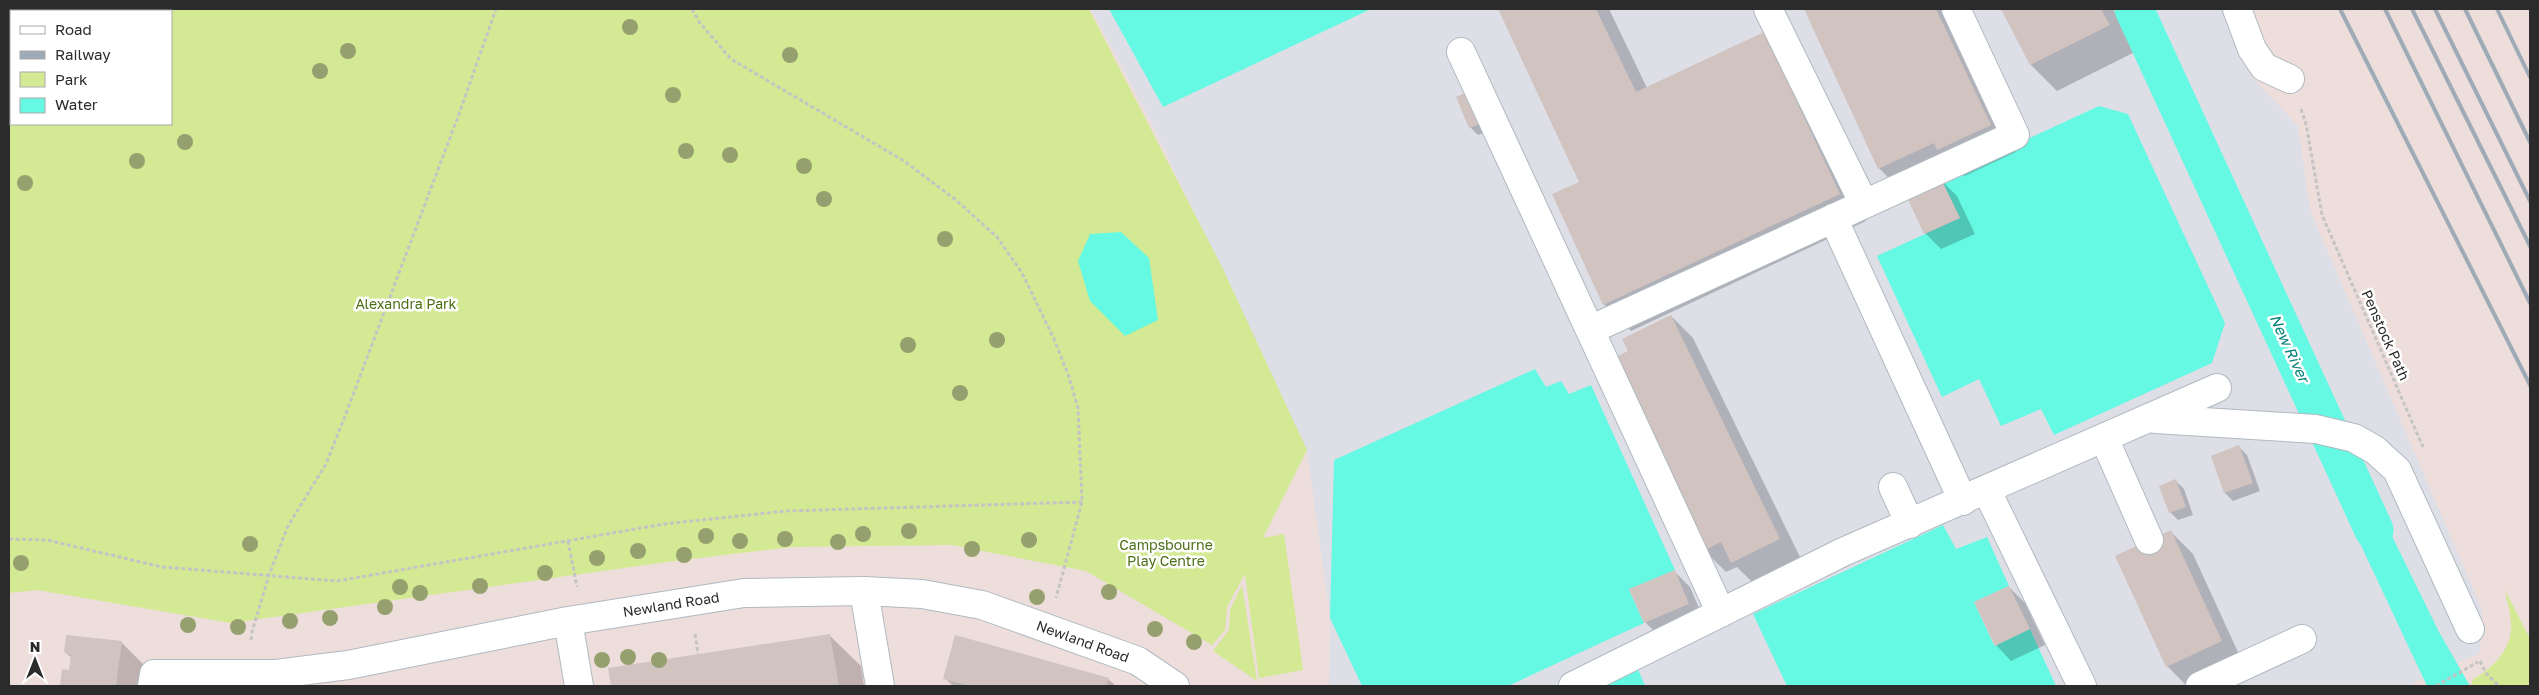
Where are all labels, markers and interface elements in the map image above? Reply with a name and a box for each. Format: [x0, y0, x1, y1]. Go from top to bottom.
legend [10, 10, 172, 125]
text: Road [55, 20, 92, 38]
text: Railway [55, 45, 111, 63]
text: Park [55, 70, 88, 88]
text: Water [55, 95, 98, 113]
street label: Penstock Path [2358, 287, 2414, 383]
park label: Alexandra Park [355, 295, 457, 312]
water label: New River [2266, 311, 2314, 387]
park label: Campsbourne Play Centre [1119, 536, 1213, 569]
street label: Newland Road [622, 588, 720, 620]
street label: Newland Road [1034, 616, 1132, 666]
north arrow [10, 635, 60, 685]
text: N [30, 638, 40, 655]

